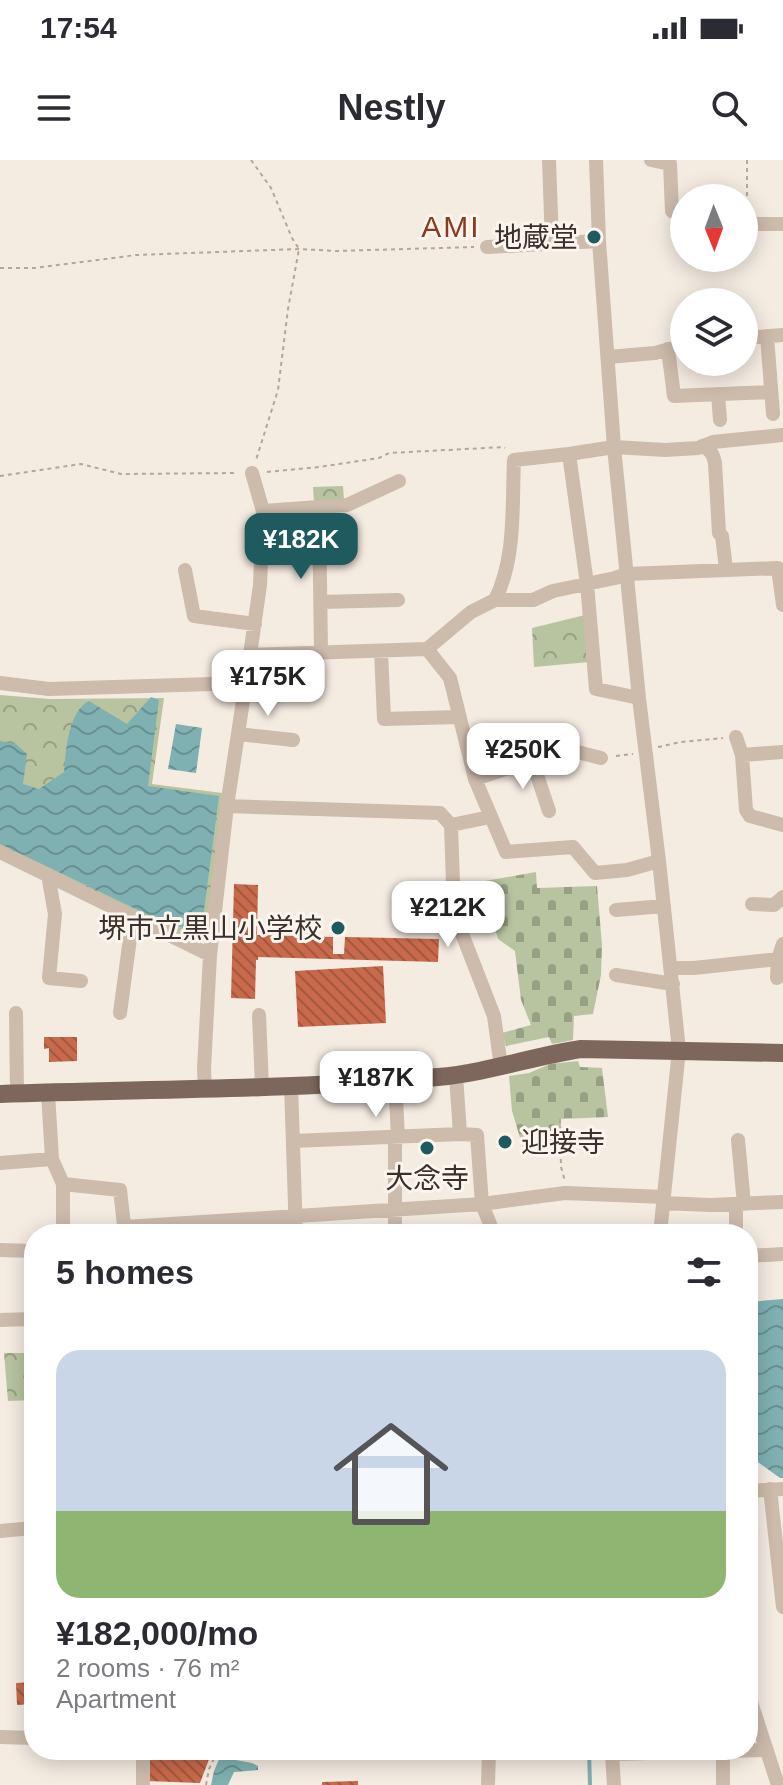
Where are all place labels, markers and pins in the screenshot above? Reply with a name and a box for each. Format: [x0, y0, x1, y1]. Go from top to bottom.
place label: 地蔵堂 [494, 222, 578, 253]
marker: 地蔵堂 [585, 228, 603, 246]
pin: ¥182K [245, 513, 357, 581]
pin: ¥175K [212, 650, 324, 718]
pin: ¥250K [467, 723, 579, 791]
pin: ¥212K [392, 881, 504, 949]
place label: 堺市立黒山小学校 [98, 913, 322, 944]
marker: 堺市立黒山小学校 [329, 919, 347, 937]
pin: ¥187K [320, 1051, 432, 1119]
place label: 迎接寺 [521, 1127, 605, 1158]
marker: 迎接寺 [496, 1133, 514, 1151]
marker: 大念寺 [418, 1139, 436, 1157]
place label: 大念寺 [385, 1163, 469, 1194]

